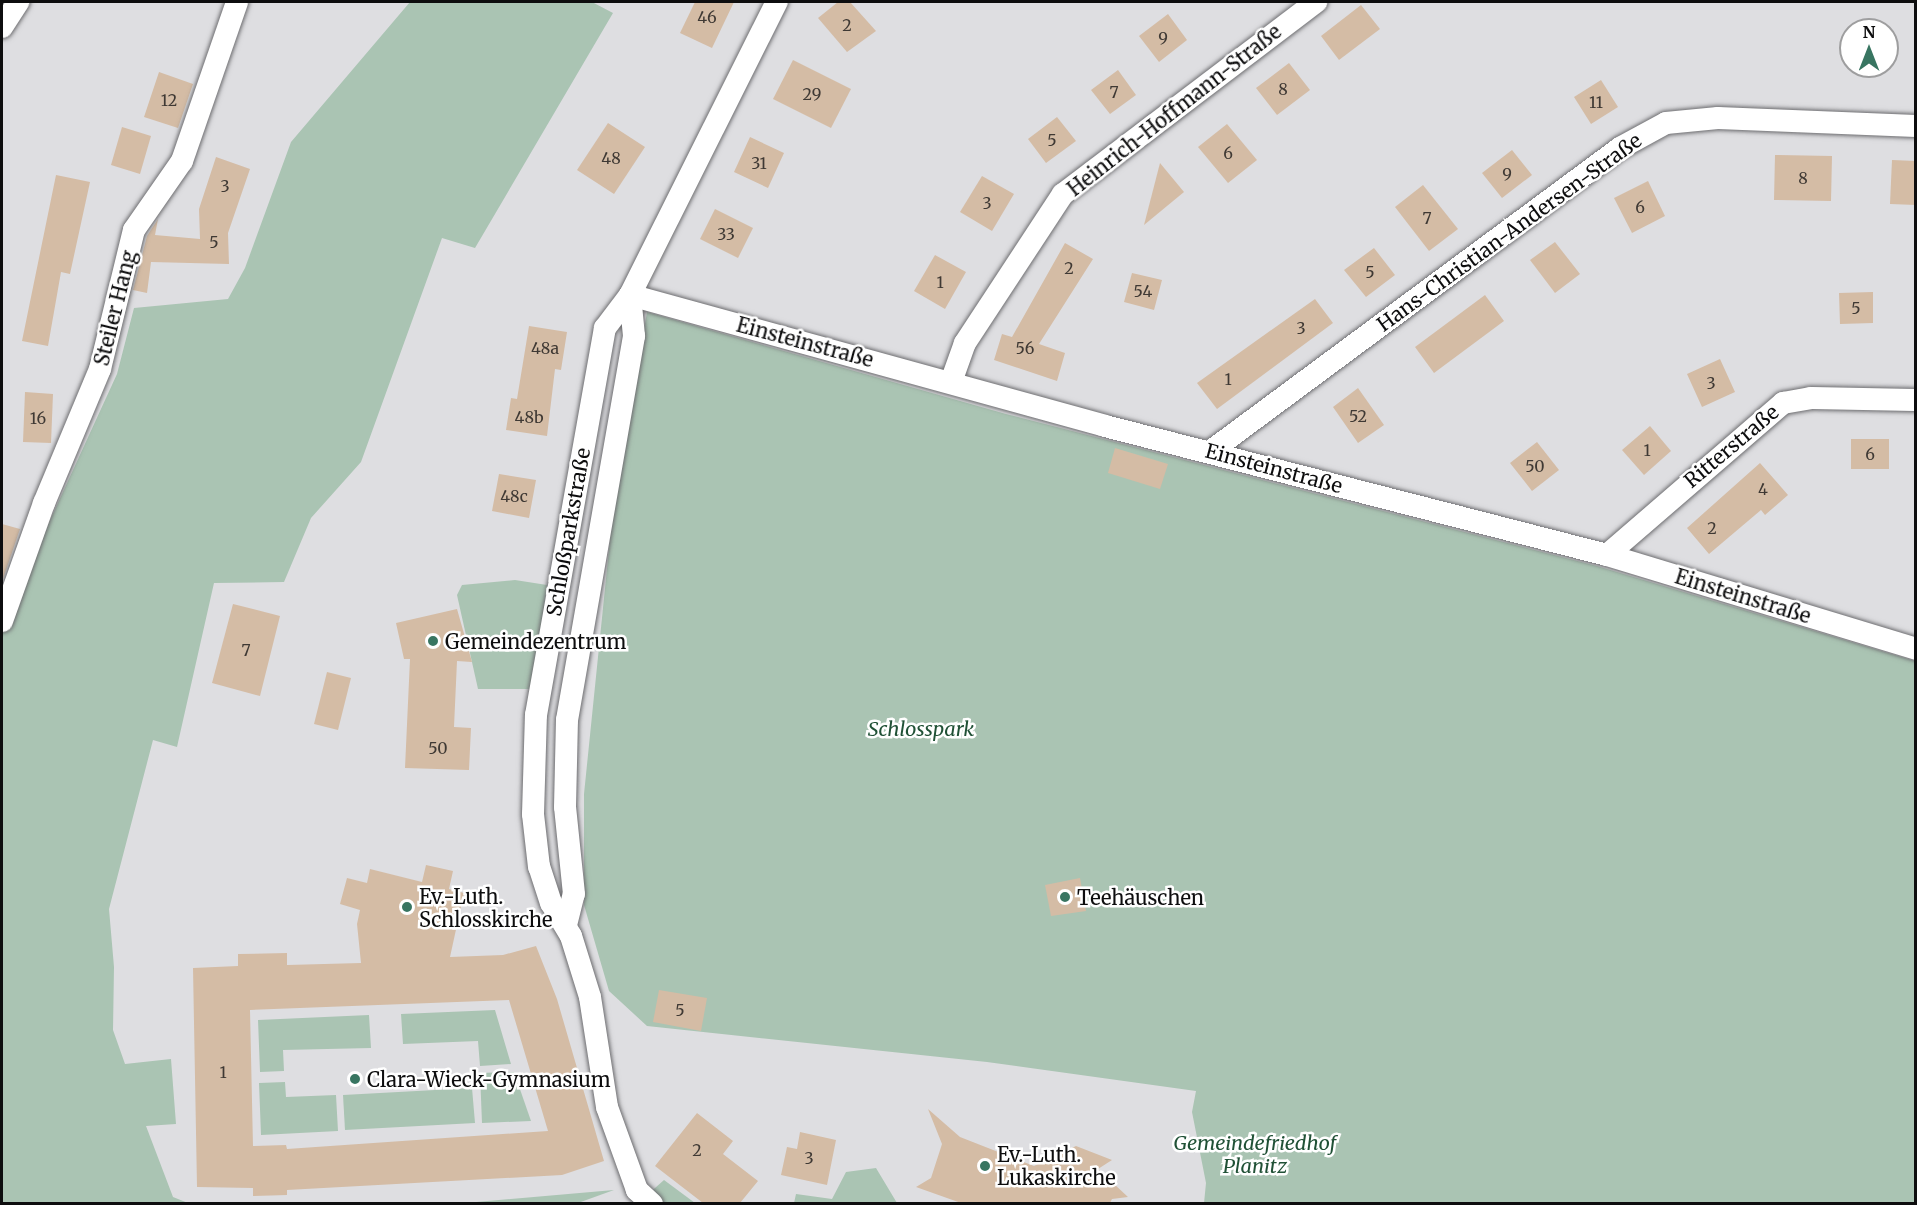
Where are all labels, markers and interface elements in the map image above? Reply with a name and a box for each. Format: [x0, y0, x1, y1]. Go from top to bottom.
house number: 46 [697, 7, 717, 27]
house number: 2 [842, 15, 852, 35]
north arrow [1839, 18, 1899, 78]
street label: Heinrich-Hoffmann-Straße [1062, 19, 1286, 201]
text: N [1863, 22, 1875, 42]
house number: 9 [1158, 28, 1168, 48]
house number: 8 [1278, 79, 1288, 99]
house number: 7 [1109, 82, 1119, 102]
house number: 29 [803, 84, 821, 104]
house number: 12 [161, 90, 177, 110]
house number: 11 [1589, 92, 1603, 112]
street label: Hans-Christian-Andersen-Straße [1372, 128, 1646, 336]
house number: 5 [1047, 130, 1057, 150]
house number: 6 [1223, 143, 1233, 163]
house number: 48 [601, 148, 621, 168]
house number: 31 [751, 153, 767, 173]
house number: 9 [1502, 164, 1512, 184]
house number: 8 [1798, 168, 1808, 188]
house number: 3 [220, 176, 230, 196]
house number: 3 [982, 193, 992, 213]
house number: 6 [1635, 197, 1645, 217]
house number: 7 [1422, 208, 1432, 228]
house number: 33 [717, 224, 735, 244]
house number: 5 [209, 232, 219, 252]
street label: Steiler Hang [89, 248, 141, 368]
house number: 2 [1064, 258, 1074, 278]
house number: 5 [1365, 262, 1375, 282]
house number: 1 [936, 272, 944, 292]
house number: 54 [1134, 281, 1152, 301]
house number: 5 [1851, 298, 1861, 318]
street label: Einsteinstraße [734, 312, 876, 372]
house number: 3 [1296, 318, 1306, 338]
house number: 48a [531, 338, 559, 358]
house number: 56 [1016, 338, 1034, 358]
house number: 1 [1224, 369, 1232, 389]
house number: 3 [1706, 373, 1716, 393]
street label: Ritterstraße [1679, 400, 1783, 492]
house number: 52 [1349, 406, 1367, 426]
house number: 48b [515, 407, 543, 427]
house number: 16 [30, 408, 46, 428]
street label: Einsteinstraße [1203, 438, 1345, 498]
house number: 1 [1643, 440, 1651, 460]
house number: 6 [1865, 444, 1875, 464]
street label: Schloßparkstraße [541, 446, 595, 618]
house number: 50 [1525, 456, 1545, 476]
house number: 4 [1758, 479, 1768, 499]
house number: 48c [500, 486, 528, 506]
house number: 2 [1707, 518, 1717, 538]
street label: Einsteinstraße [1672, 564, 1814, 628]
place label: Gemeindezentrum [445, 629, 626, 653]
marker: Gemeindezentrum [426, 634, 440, 648]
house number: 7 [241, 640, 251, 660]
park label: Schlosspark [868, 716, 974, 740]
house number: 50 [428, 738, 448, 758]
place label: Ev.-Luth. Schlosskirche [419, 884, 552, 931]
place label: Teehäuschen [1077, 885, 1204, 909]
marker: Teehäuschen [1058, 890, 1072, 904]
marker: Ev.-Luth. Schlosskirche [400, 900, 414, 914]
house number: 5 [675, 1000, 685, 1020]
house number: 1 [219, 1062, 227, 1082]
place label: Clara-Wieck-Gymnasium [367, 1067, 611, 1091]
marker: Clara-Wieck-Gymnasium [348, 1072, 362, 1086]
park label: Gemeindefriedhof Planitz [1174, 1130, 1336, 1177]
house number: 2 [692, 1140, 702, 1160]
place label: Ev.-Luth. Lukaskirche [997, 1142, 1116, 1189]
house number: 3 [804, 1148, 814, 1168]
marker: Ev.-Luth. Lukaskirche [978, 1159, 992, 1173]

